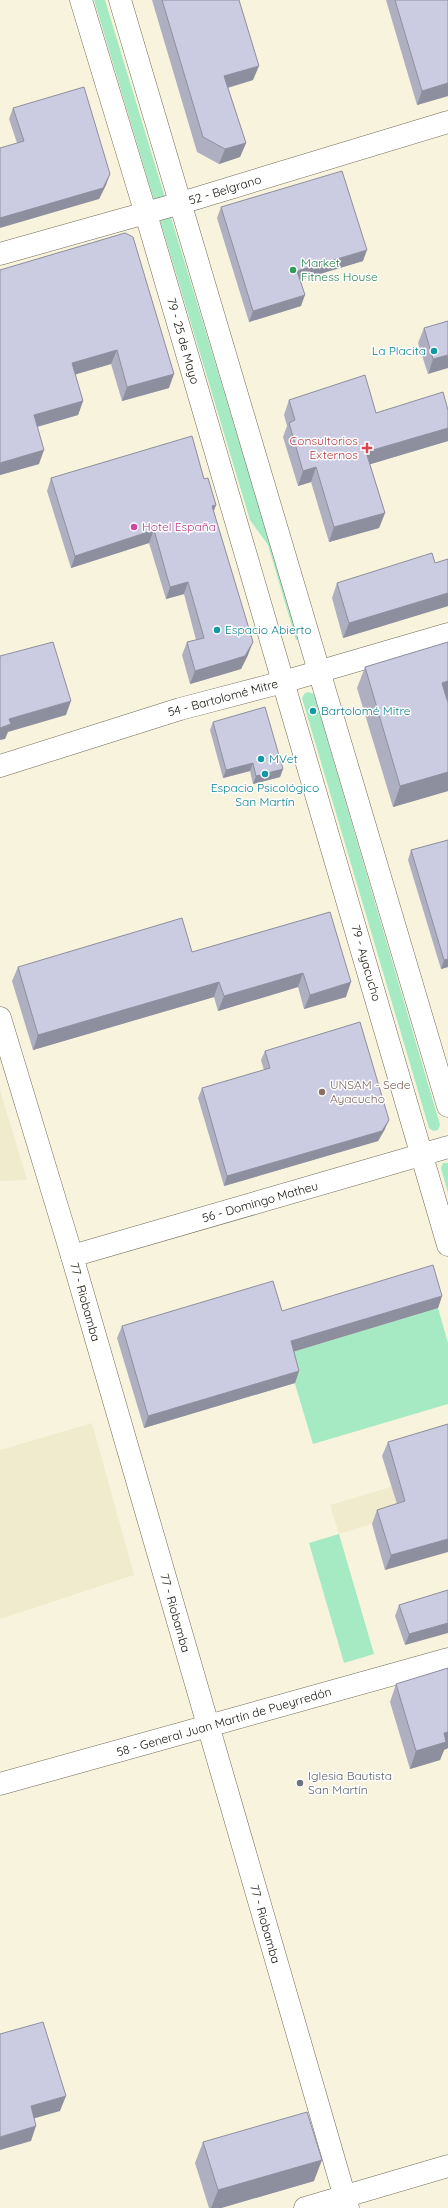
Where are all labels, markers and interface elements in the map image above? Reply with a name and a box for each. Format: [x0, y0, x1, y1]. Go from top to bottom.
street label: 52 - Belgrano [187, 171, 263, 208]
place label: Market Fitness House [301, 255, 378, 284]
marker: Market Fitness House [288, 265, 298, 275]
street label: 79 - 25 de Mayo [164, 296, 203, 386]
place label: La Placita [372, 343, 426, 358]
marker: La Placita [429, 346, 439, 356]
place label: Consultorios Externos [289, 433, 358, 462]
marker: Consultorios Externos [361, 442, 373, 454]
place label: Hotel España [142, 519, 216, 534]
marker: Hotel España [129, 522, 139, 532]
place label: Espacio Abierto [225, 622, 312, 637]
marker: Espacio Abierto [212, 625, 222, 635]
street label: 54 - Bartolomé Mitre [166, 676, 280, 719]
place label: Bartolomé Mitre [321, 703, 411, 718]
marker: Bartolomé Mitre [308, 706, 318, 716]
place label: MVet [269, 751, 297, 766]
marker: MVet [256, 754, 266, 764]
marker: Espacio Psicológico San Martín [260, 769, 270, 779]
place label: Espacio Psicológico San Martín [211, 780, 319, 809]
street label: 79 - Ayacucho [348, 923, 385, 1003]
place label: UNSAM - Sede Ayacucho [330, 1077, 411, 1106]
marker: UNSAM - Sede Ayacucho [317, 1087, 327, 1097]
street label: 56 - Domingo Matheu [200, 1178, 320, 1225]
street label: 77 - Riobamba [67, 1261, 104, 1343]
street label: 77 - Riobamba [157, 1572, 194, 1654]
street label: 58 - General Juan Martín de Pueyrredón [115, 1684, 333, 1759]
place label: Iglesia Bautista San Martín [308, 1768, 392, 1797]
marker: Iglesia Bautista San Martín [295, 1778, 305, 1788]
street label: 77 - Riobamba [247, 1883, 284, 1965]

